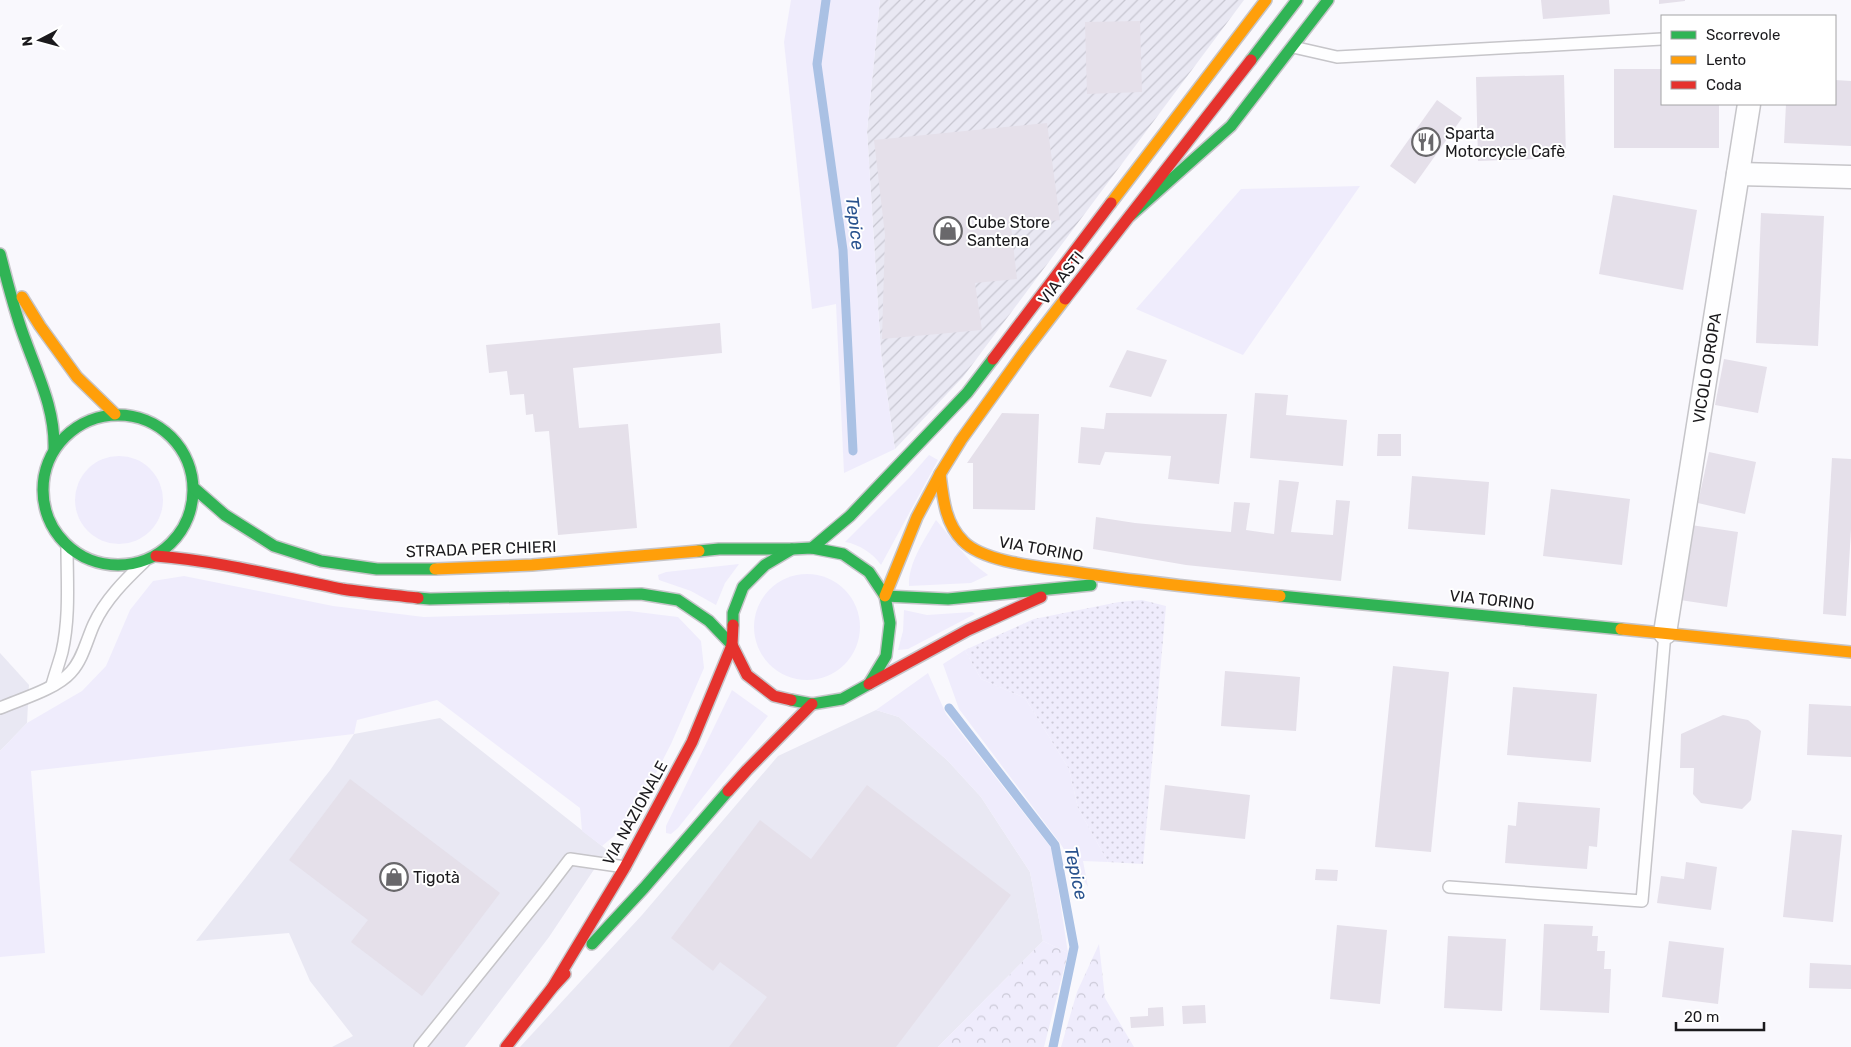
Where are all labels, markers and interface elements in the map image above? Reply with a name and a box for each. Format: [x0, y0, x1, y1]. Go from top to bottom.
north arrow [15, 15, 65, 65]
legend [1661, 15, 1836, 105]
text: Scorrevole [1706, 26, 1780, 44]
text: N [19, 35, 37, 47]
text: Lento [1706, 51, 1746, 69]
text: Coda [1706, 76, 1742, 94]
place label: Sparta Motorcycle Cafè [1445, 124, 1565, 161]
restaurant icon: Sparta Motorcycle Cafè [1411, 127, 1441, 157]
water label: Tepice [841, 195, 869, 251]
place label: Cube Store Santena [967, 213, 1050, 250]
shop icon: Cube Store Santena [933, 216, 963, 246]
street label: VIA ASTI [1034, 247, 1088, 309]
street label: VICOLO OROPA [1689, 311, 1725, 425]
street label: VIA TORINO [997, 532, 1085, 566]
street label: STRADA PER CHIERI [405, 537, 557, 561]
street label: VIA TORINO [1449, 586, 1535, 614]
street label: VIA NAZIONALE [599, 758, 671, 868]
water label: Tepice [1060, 844, 1092, 902]
shop icon: Tigotà [379, 862, 409, 892]
place label: Tigotà [413, 868, 460, 887]
scale bar [1676, 1000, 1764, 1032]
text: 20 m [1684, 1008, 1719, 1026]

